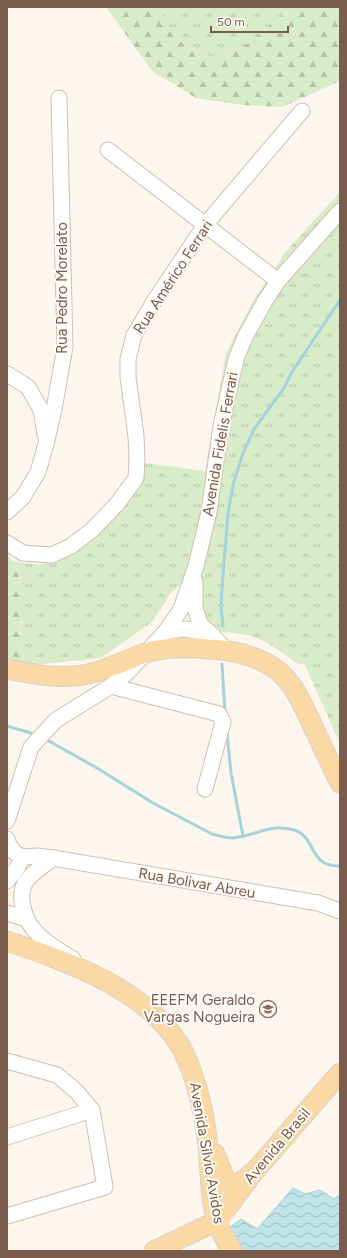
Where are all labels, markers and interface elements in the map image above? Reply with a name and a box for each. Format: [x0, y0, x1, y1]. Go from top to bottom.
scale bar [211, 8, 288, 34]
text: 50 m [217, 15, 245, 29]
street label: Rua Américo Ferrari [130, 217, 216, 337]
street label: Rua Pedro Morelato [53, 222, 71, 354]
street label: Avenida Fidelis Ferrari [198, 370, 242, 518]
street label: Rua Bolivar Abreu [137, 864, 257, 902]
place label: EEEFM Geraldo Vargas Nogueira [143, 991, 255, 1026]
school or university icon: EEEFM Geraldo Vargas Nogueira [258, 999, 278, 1019]
street label: Avenida Sílvio Avidos [186, 1081, 228, 1225]
street label: Avenida Brasil [240, 1104, 314, 1188]

